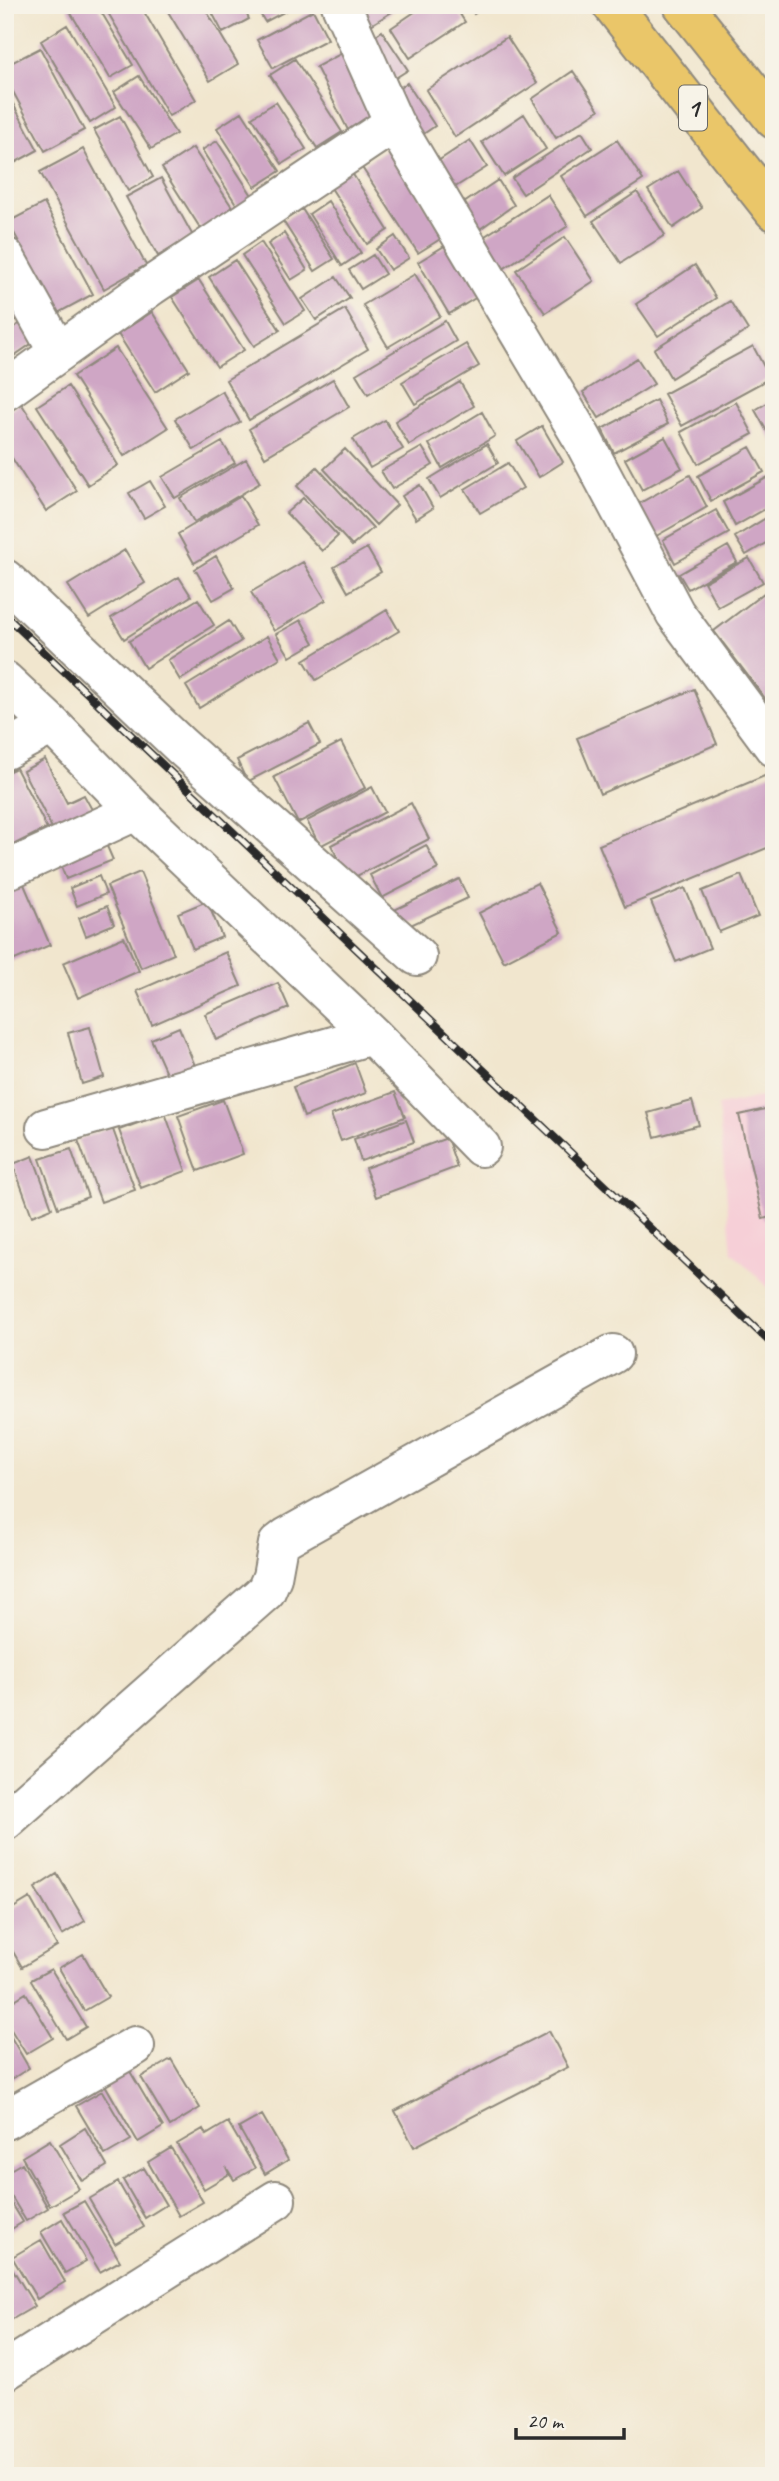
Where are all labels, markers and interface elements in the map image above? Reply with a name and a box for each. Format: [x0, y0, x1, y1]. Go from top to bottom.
road number: 1 [679, 86, 707, 130]
scale bar [516, 2397, 625, 2441]
text: 20 m [527, 2408, 565, 2434]

